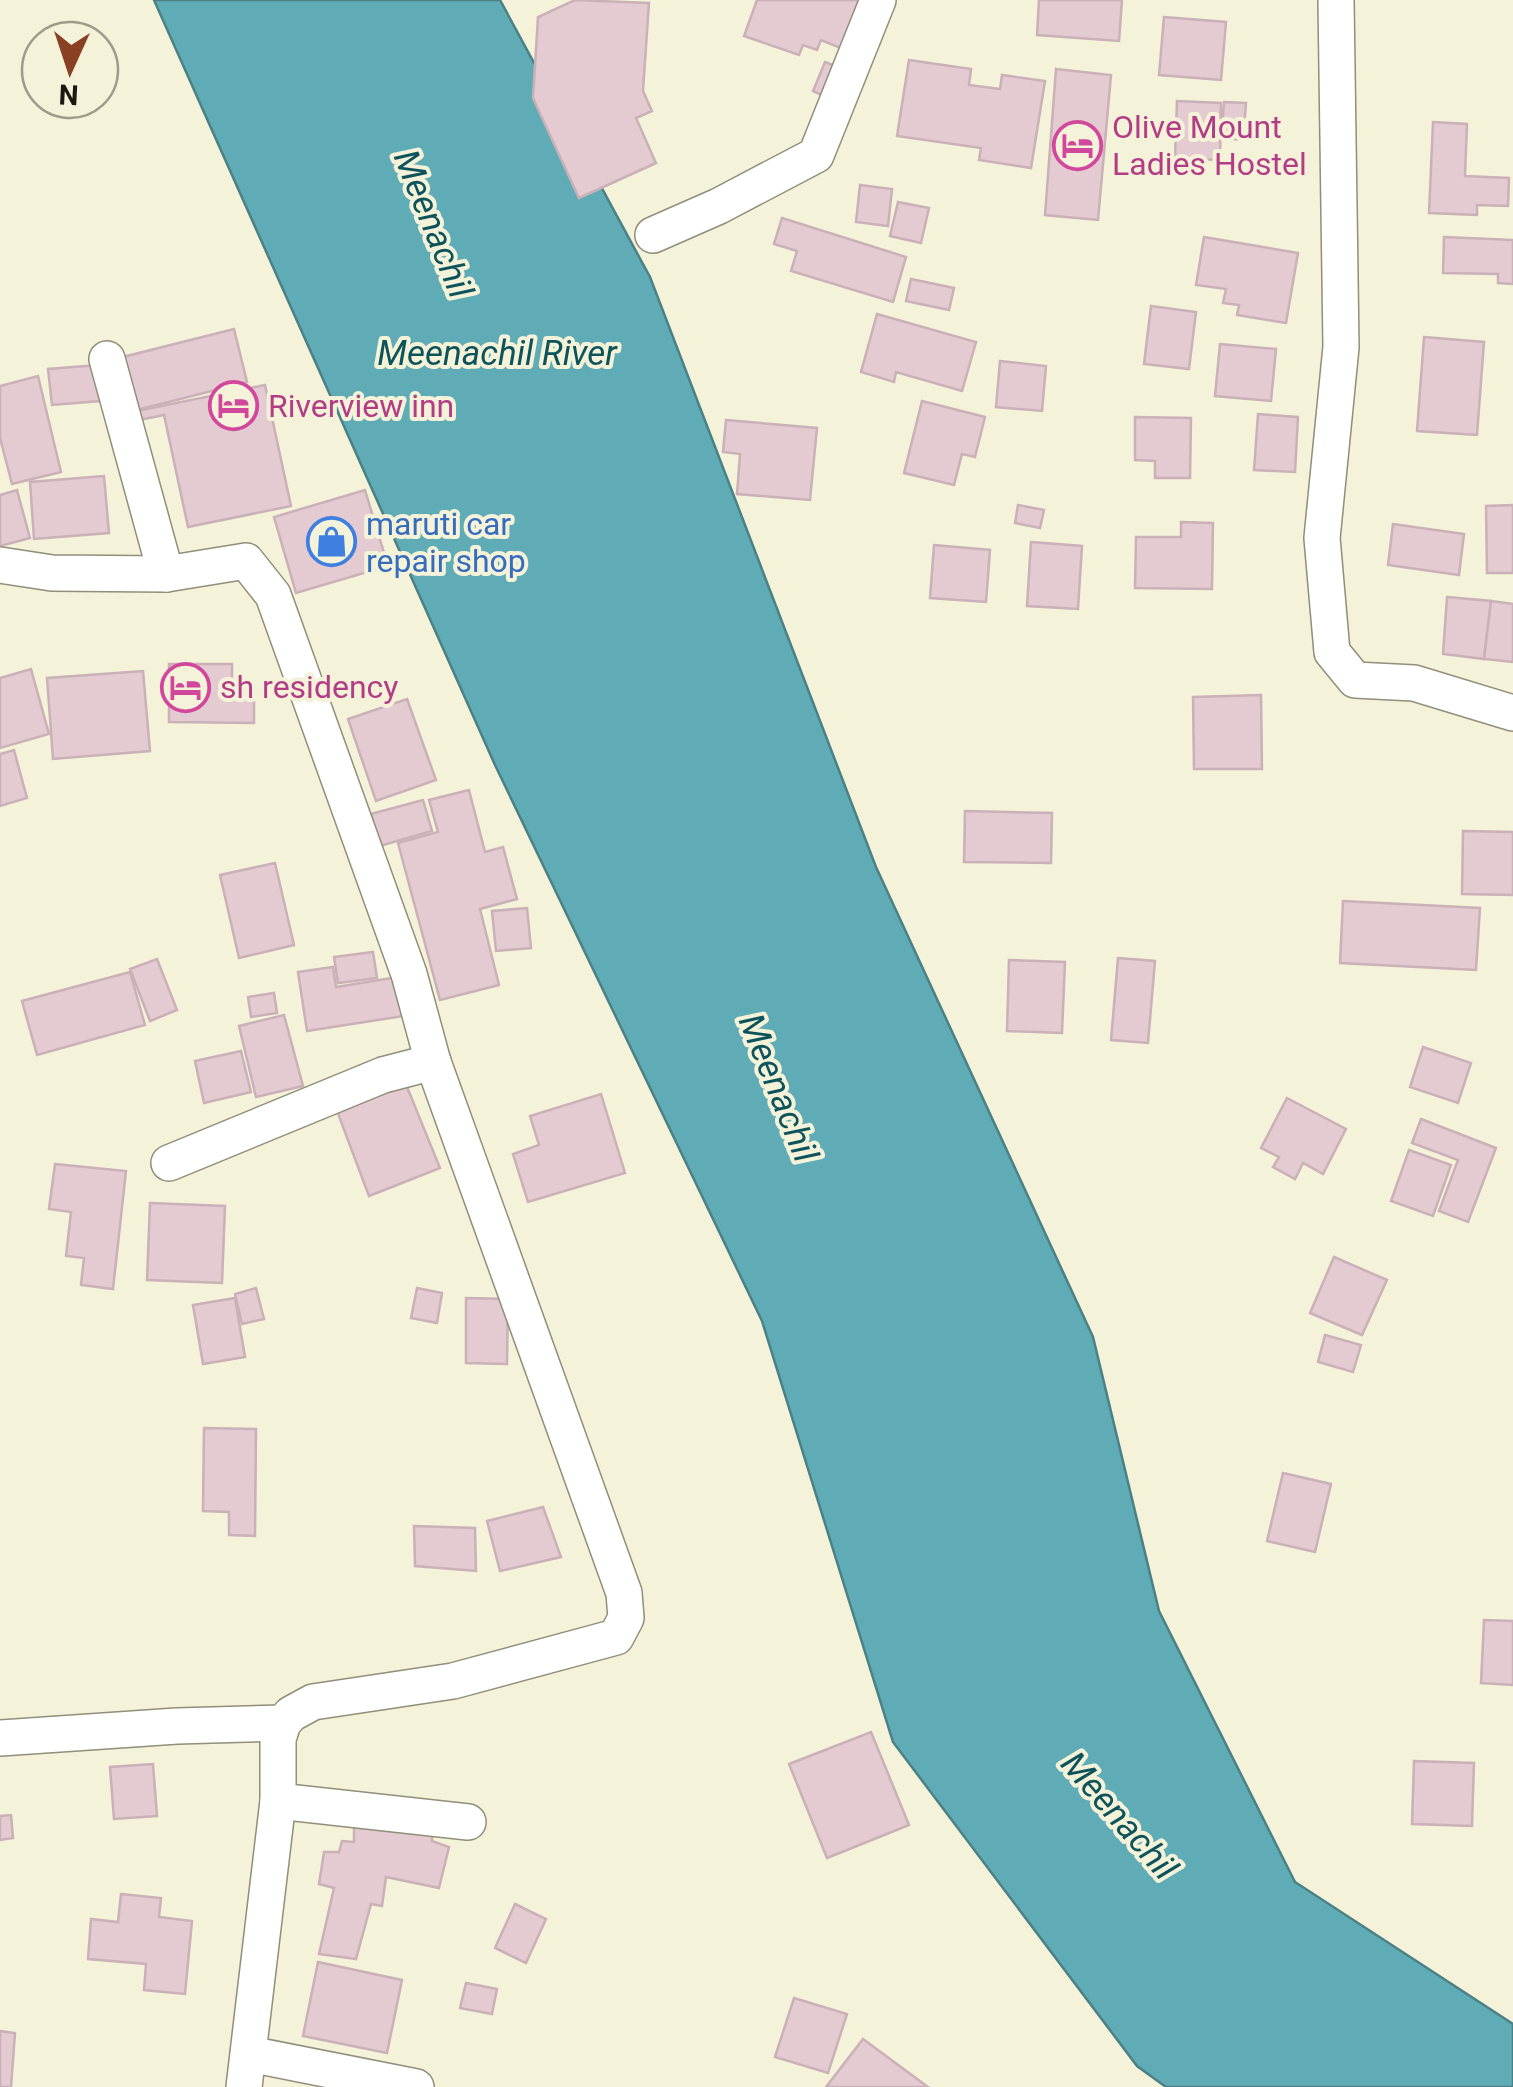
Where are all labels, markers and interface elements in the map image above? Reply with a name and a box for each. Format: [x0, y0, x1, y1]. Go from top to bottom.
north arrow [20, 20, 120, 120]
text: N [58, 77, 79, 111]
place label: Olive Mount Ladies Hostel [1112, 108, 1307, 183]
hotel icon: Olive Mount Ladies Hostel [1051, 119, 1103, 171]
water label: Meenachil [385, 144, 481, 305]
water label: Meenachil River [377, 333, 618, 374]
hotel icon: Riverview inn [207, 380, 259, 432]
place label: Riverview inn [268, 387, 454, 425]
place label: maruti car repair shop [366, 505, 526, 580]
shop icon: maruti car repair shop [305, 516, 357, 568]
hotel icon: sh residency [159, 661, 211, 713]
place label: sh residency [220, 668, 398, 706]
water label: Meenachil [730, 1008, 826, 1169]
water label: Meenachil [1052, 1744, 1186, 1889]

